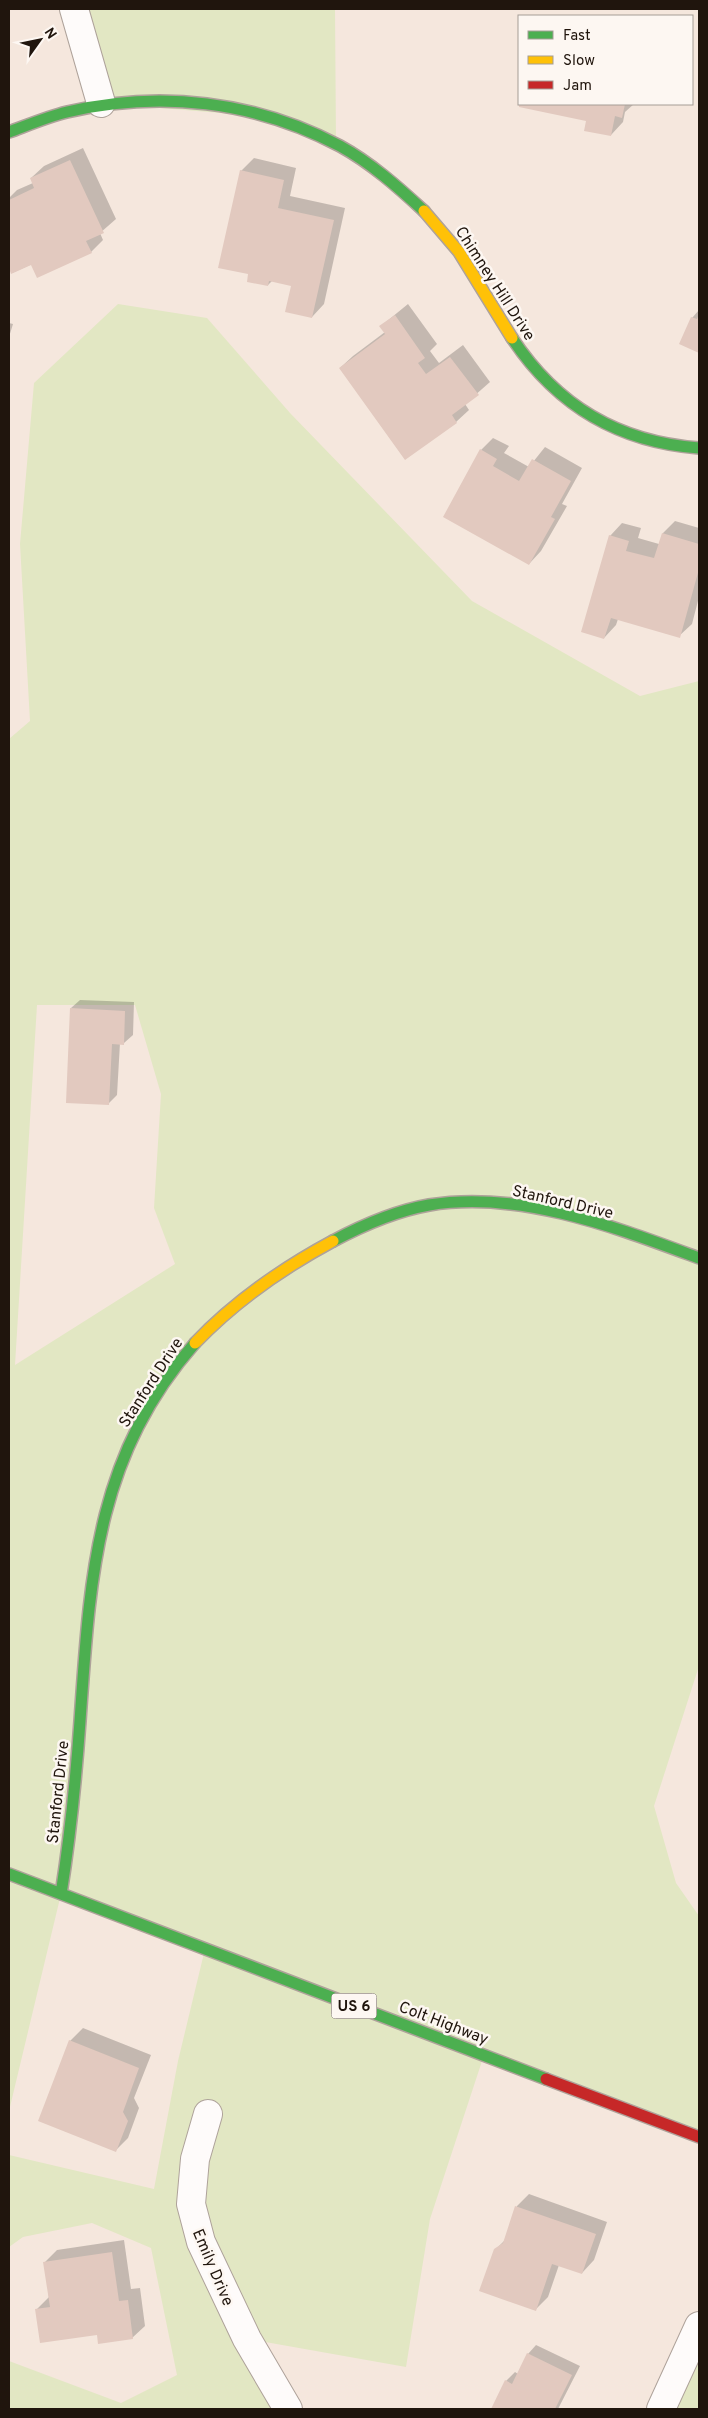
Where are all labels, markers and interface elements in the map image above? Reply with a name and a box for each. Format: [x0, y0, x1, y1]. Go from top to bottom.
north arrow [15, 15, 65, 65]
legend [518, 15, 693, 105]
text: N [40, 25, 60, 43]
text: Fast [563, 27, 591, 46]
text: Slow [563, 52, 595, 71]
text: Jam [563, 77, 592, 96]
street label: Chimney Hill Drive [450, 223, 539, 345]
street label: Stanford Drive [510, 1182, 615, 1224]
street label: Stanford Drive [115, 1334, 188, 1432]
street label: Stanford Drive [44, 1740, 74, 1845]
road number: US 6 [332, 1994, 376, 2018]
street label: Colt Highway [396, 1998, 491, 2050]
street label: Emily Drive [187, 2226, 237, 2309]

